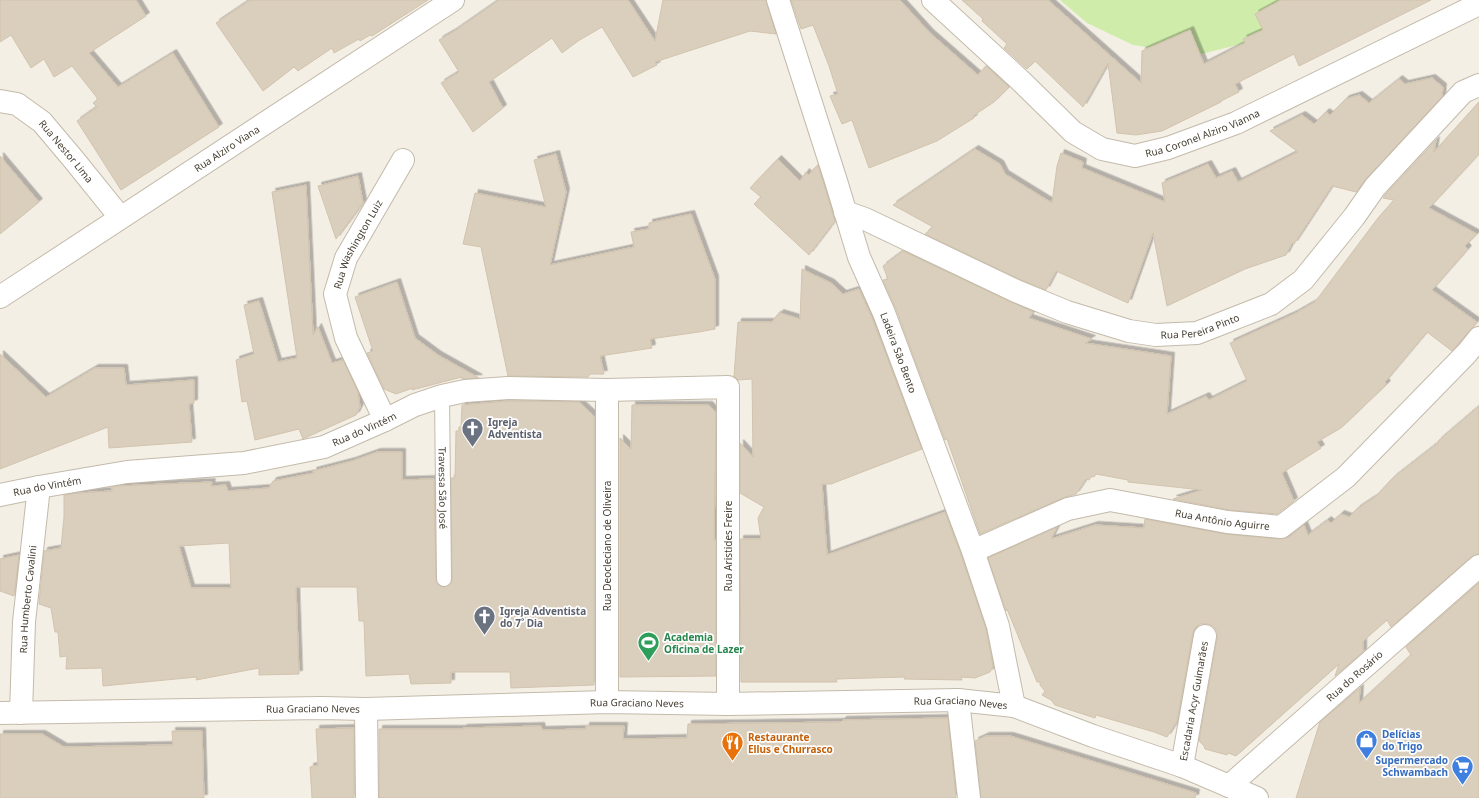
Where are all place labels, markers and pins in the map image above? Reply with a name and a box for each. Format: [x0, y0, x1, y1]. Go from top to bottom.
church icon: Igreja Adventista [459, 415, 485, 448]
place label: Igreja Adventista [488, 415, 542, 441]
church icon: Igreja Adventista do 7˚ Dia [472, 604, 498, 637]
place label: Igreja Adventista do 7˚ Dia [500, 604, 586, 630]
sports icon: Academia Oficina de Lazer [636, 630, 662, 663]
place label: Academia Oficina de Lazer [664, 630, 744, 656]
shop icon: Delícias do Trigo [1353, 727, 1379, 760]
place label: Delícias do Trigo [1382, 727, 1422, 753]
restaurant icon: Restaurante Ellus e Churrasco [720, 730, 746, 763]
place label: Restaurante Ellus e Churrasco [748, 730, 833, 756]
place label: Supermercado Schwambach [1376, 753, 1448, 779]
supermarket icon: Supermercado Schwambach [1450, 753, 1476, 786]

